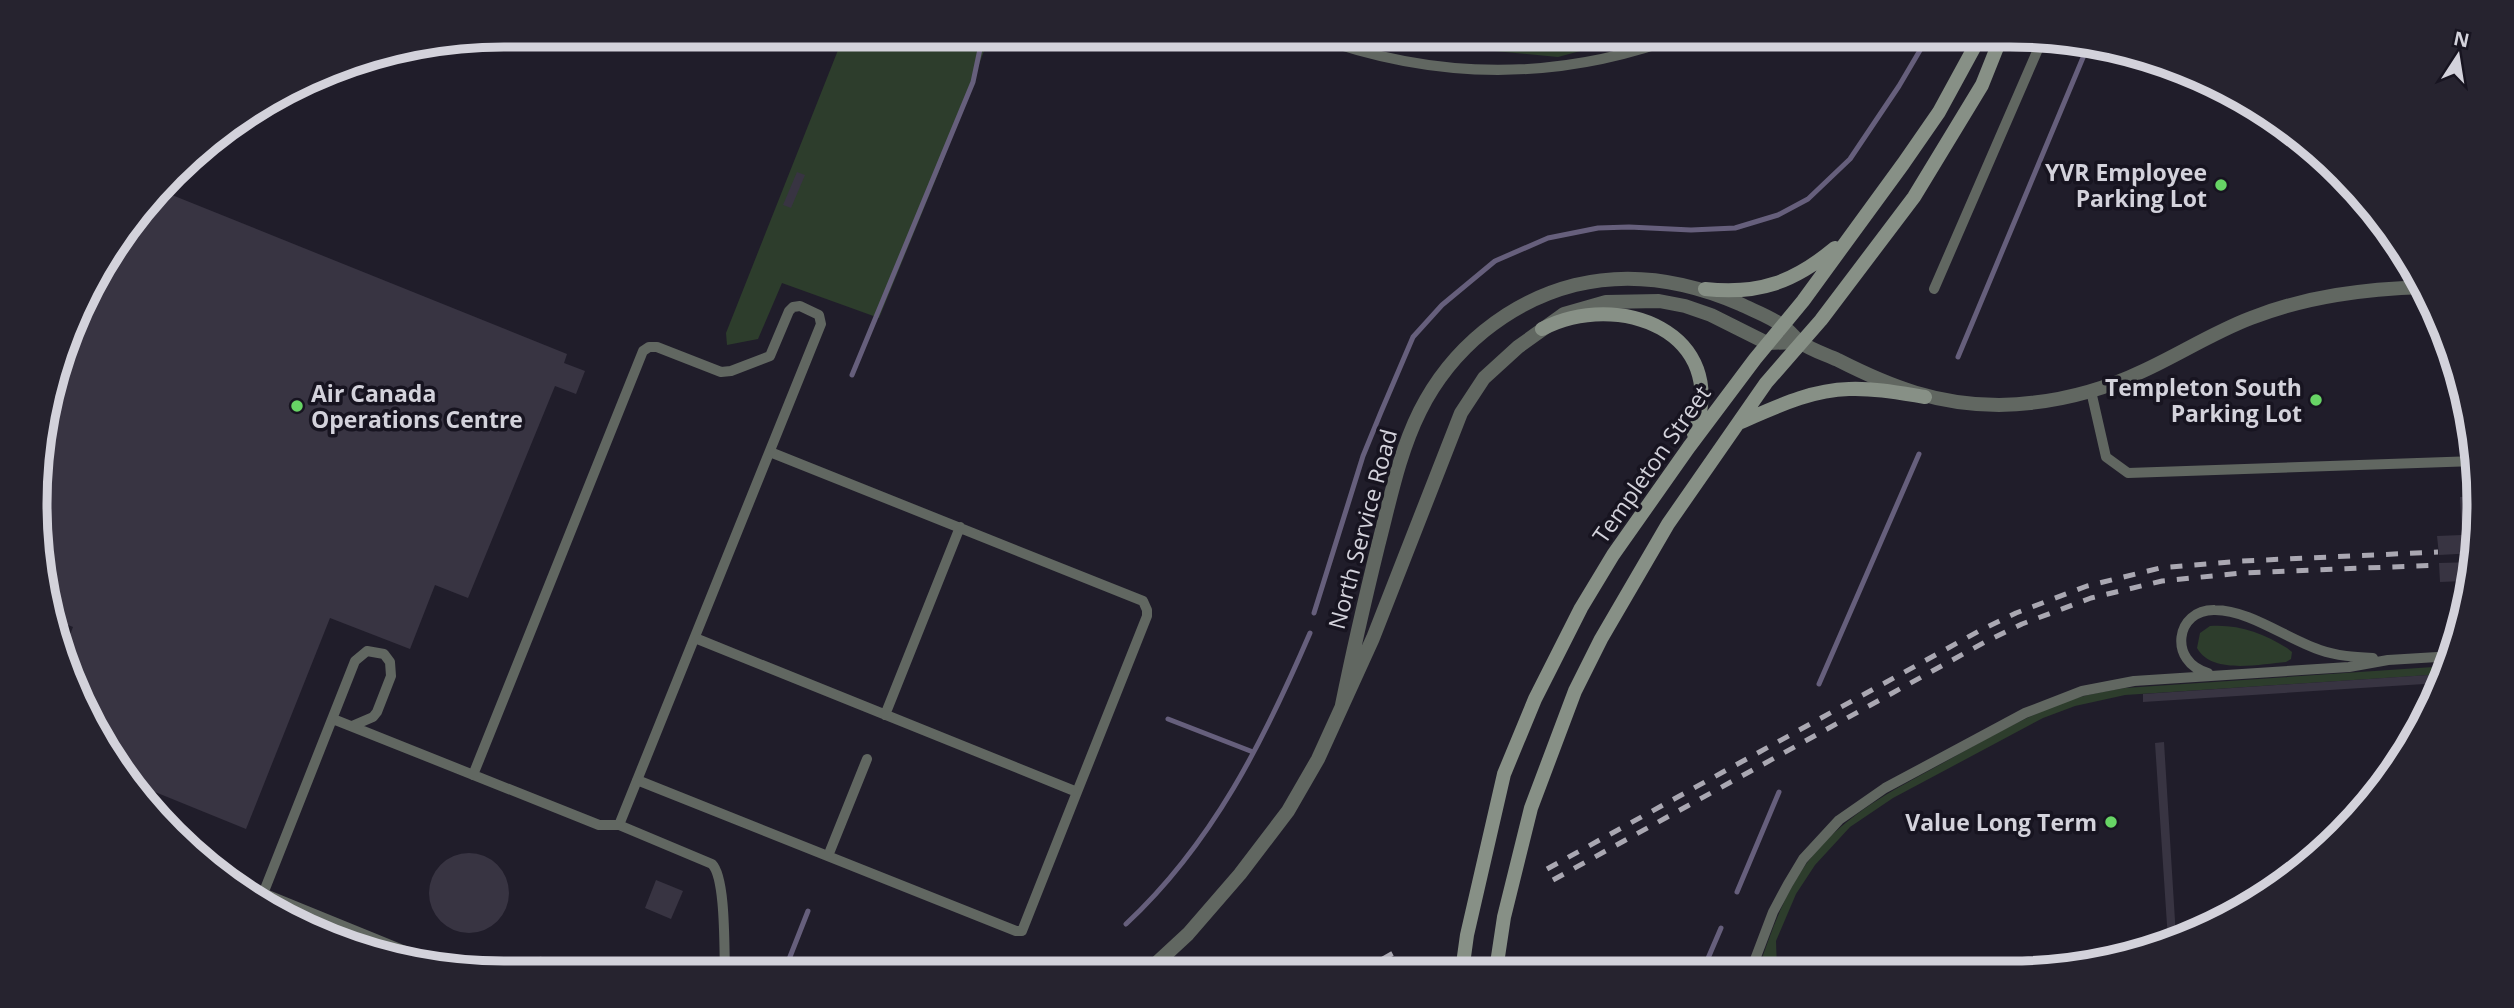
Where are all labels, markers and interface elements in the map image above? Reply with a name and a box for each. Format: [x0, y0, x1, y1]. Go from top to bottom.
north arrow [2423, 21, 2493, 91]
text: N [2451, 25, 2472, 54]
place label: YVR Employee Parking Lot [2045, 156, 2207, 214]
marker: YVR Employee Parking Lot [2213, 177, 2229, 193]
place label: Templeton South Parking Lot [2105, 371, 2302, 429]
place label: Air Canada Operations Centre [311, 377, 523, 435]
street label: Templeton Street [1585, 379, 1717, 549]
marker: Templeton South Parking Lot [2308, 392, 2324, 408]
marker: Air Canada Operations Centre [289, 398, 305, 414]
street label: North Service Road [1320, 425, 1404, 633]
place label: Value Long Term [1905, 806, 2097, 838]
marker: Value Long Term [2103, 814, 2119, 830]

